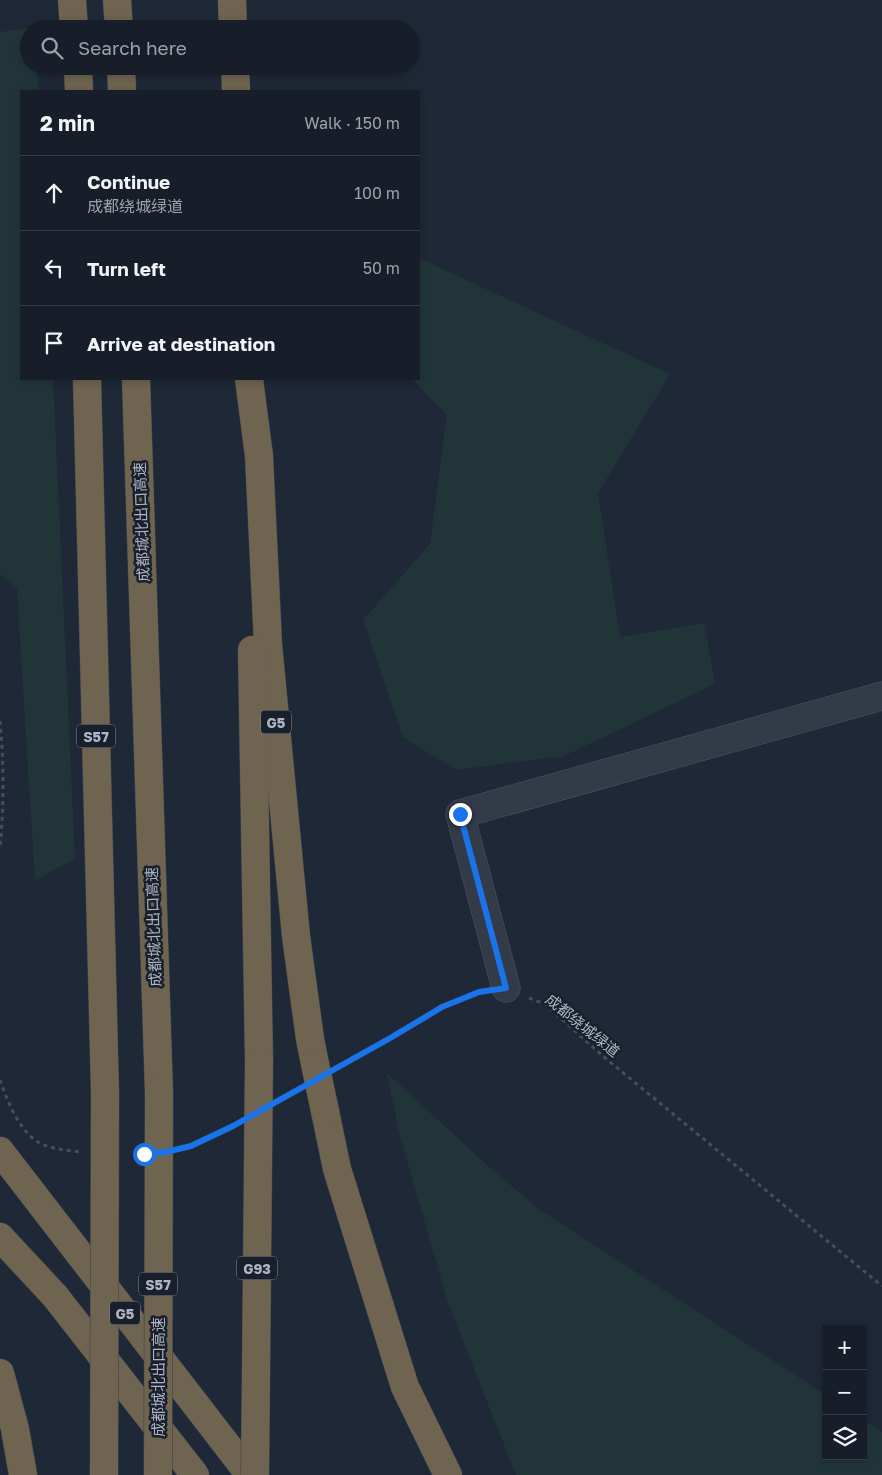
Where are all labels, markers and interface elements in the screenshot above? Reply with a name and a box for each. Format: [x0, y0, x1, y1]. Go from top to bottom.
search box [20, 20, 420, 75]
icon: search [38, 34, 66, 62]
text: Search here [78, 36, 187, 59]
text: 2 min [40, 110, 95, 136]
text: Walk · 150 m [304, 113, 400, 133]
text: Continue [87, 170, 170, 193]
icon: ahead [40, 179, 68, 207]
text: 100 m [354, 183, 400, 203]
text: 成都绕城绿道 [87, 196, 183, 216]
icon: left [40, 254, 68, 282]
text: Turn left [87, 257, 166, 280]
text: 50 m [363, 258, 400, 278]
icon: arrive [40, 329, 68, 357]
text: Arrive at destination [87, 332, 275, 355]
street label: 成都城北出口高速 [130, 462, 152, 582]
road number: G5 [261, 710, 291, 734]
road number: S57 [77, 724, 115, 748]
route end [449, 803, 472, 826]
street label: 成都城北出口高速 [142, 867, 164, 987]
street label: 成都绕城绿道 [542, 990, 624, 1060]
route start [133, 1143, 156, 1166]
road number: G93 [237, 1256, 277, 1280]
road number: S57 [139, 1272, 177, 1296]
road number: G5 [110, 1302, 140, 1325]
street label: 成都城北出口高速 [149, 1317, 167, 1437]
map controls [822, 1325, 867, 1460]
button: + [822, 1325, 867, 1370]
button: − [822, 1370, 867, 1415]
button: layers [822, 1415, 867, 1460]

